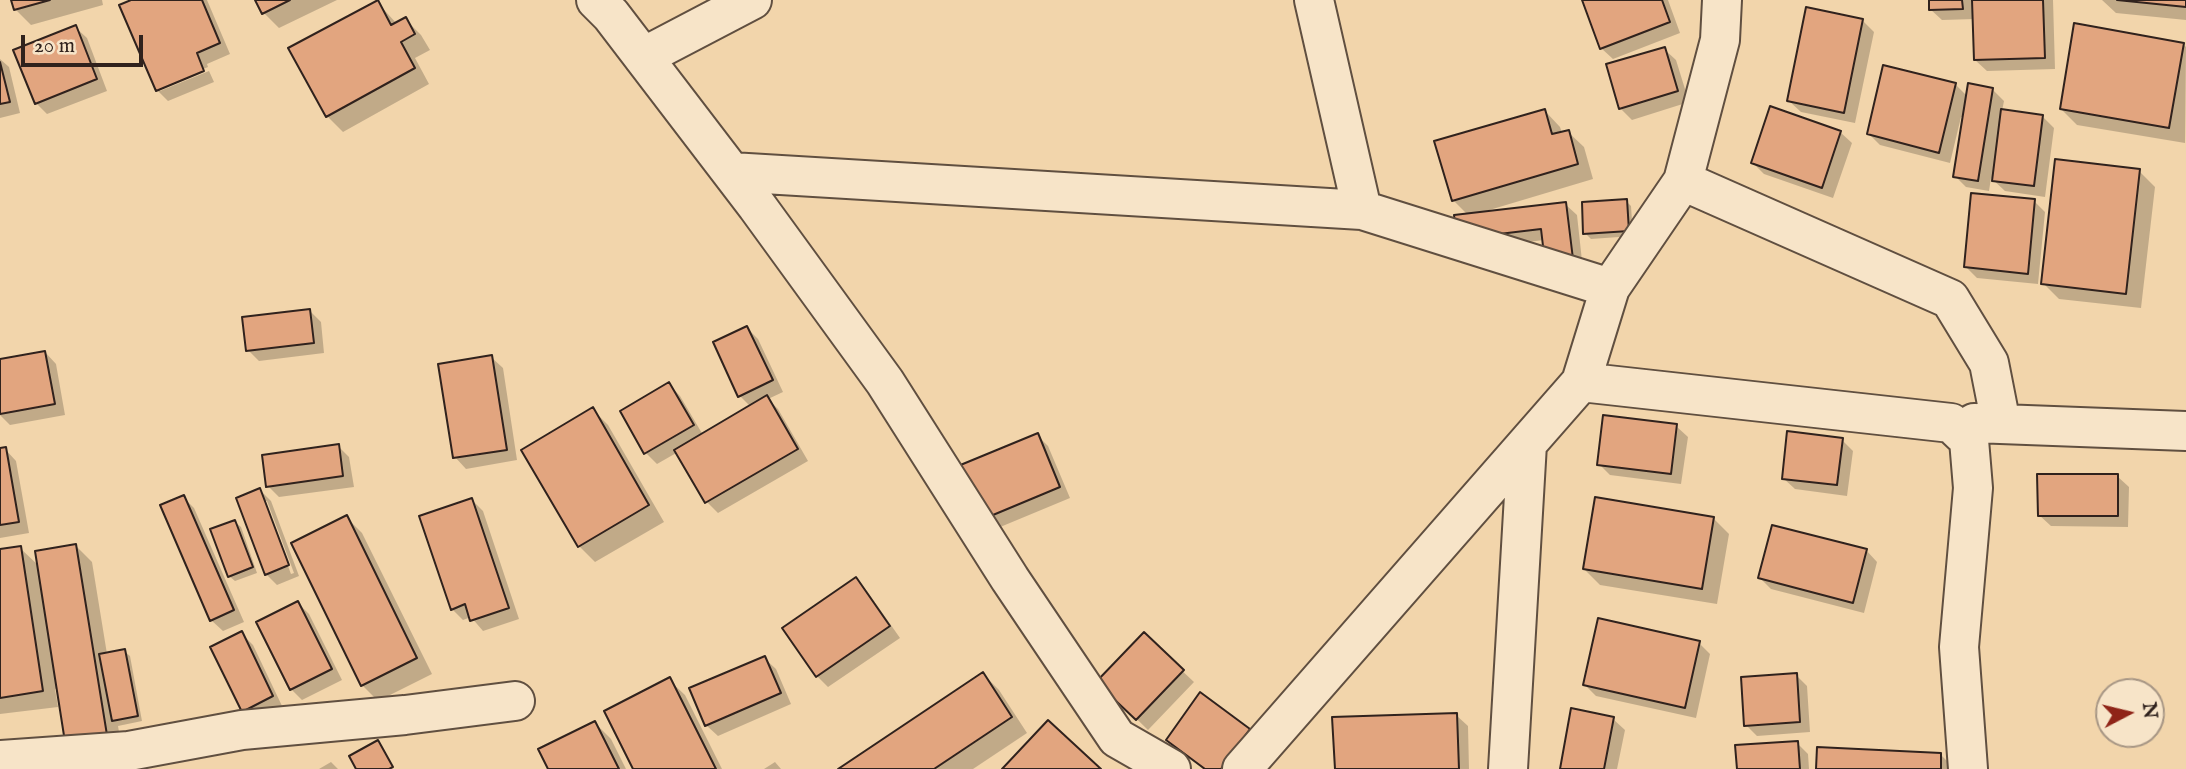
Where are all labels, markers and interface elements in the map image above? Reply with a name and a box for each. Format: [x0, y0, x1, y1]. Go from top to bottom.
scale bar [24, 21, 147, 65]
text: 20 m [34, 33, 75, 60]
north arrow [2095, 678, 2165, 748]
text: N [2136, 701, 2162, 720]

